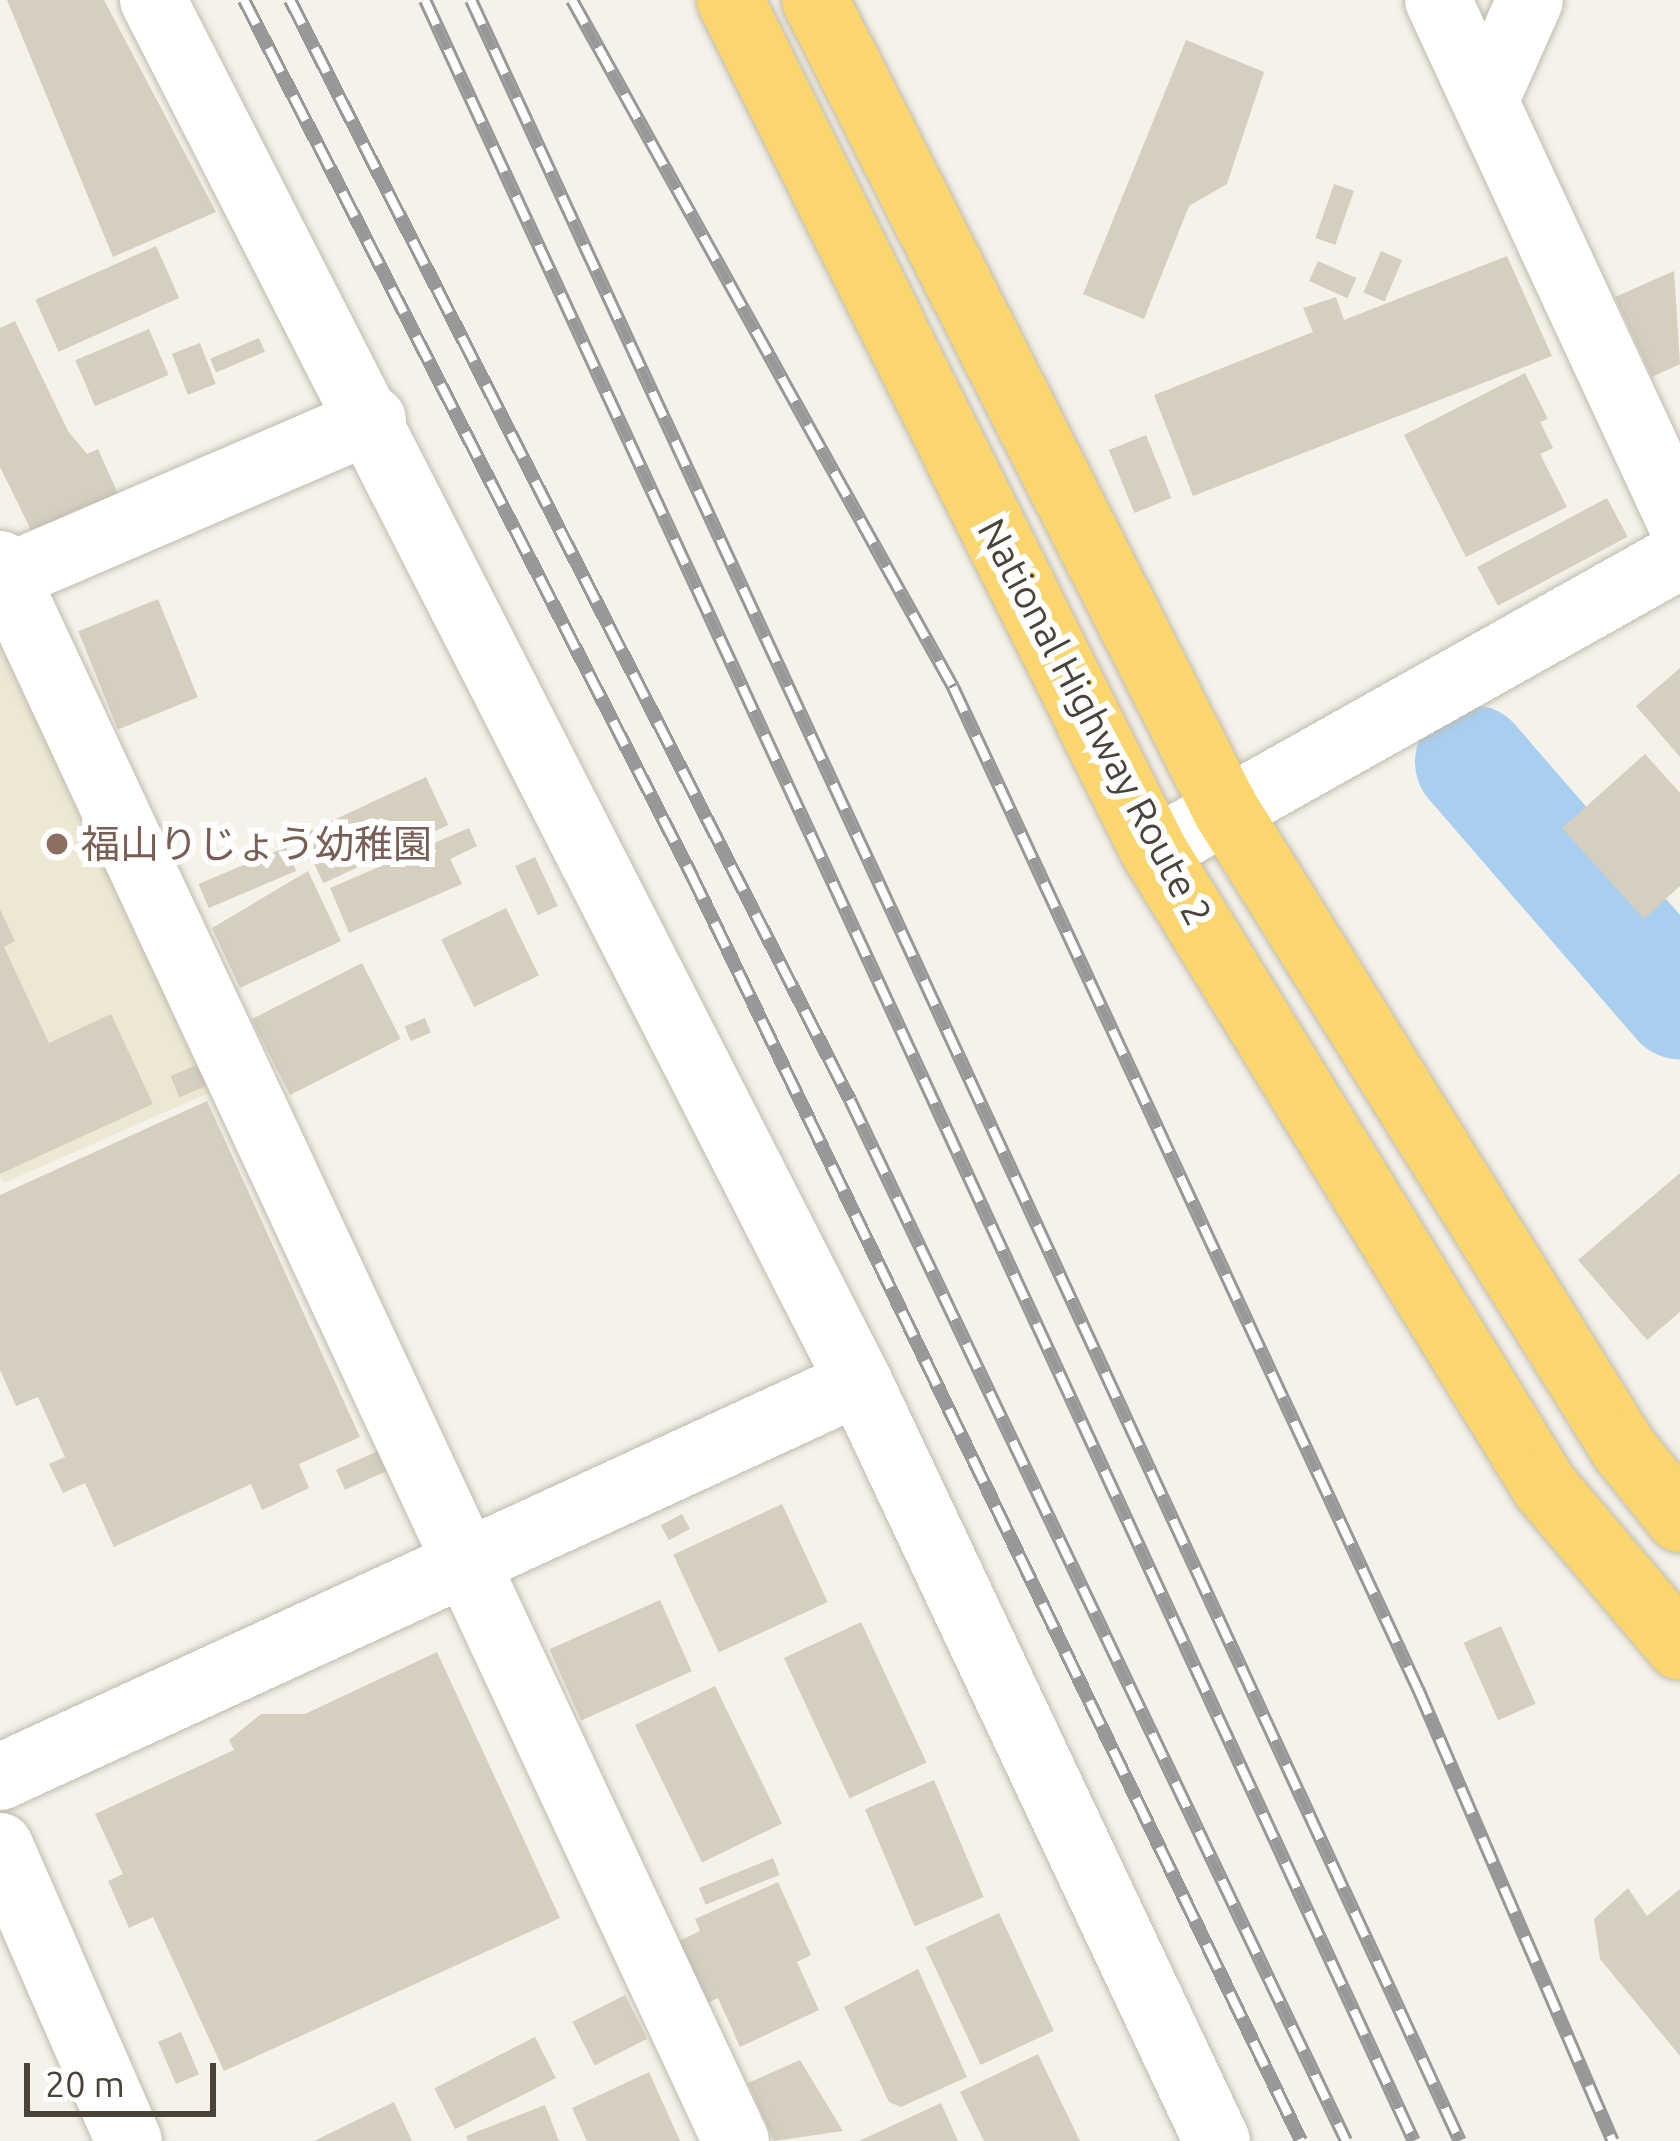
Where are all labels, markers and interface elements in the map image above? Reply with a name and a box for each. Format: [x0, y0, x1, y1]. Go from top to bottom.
street label: National Highway Route 2 [968, 511, 1222, 933]
place label: 福山りじょう幼稚園 [81, 821, 432, 867]
marker: 福山りじょう幼稚園 [44, 831, 70, 857]
scale bar [30, 2039, 222, 2113]
text: 20 m [45, 2063, 125, 2104]

